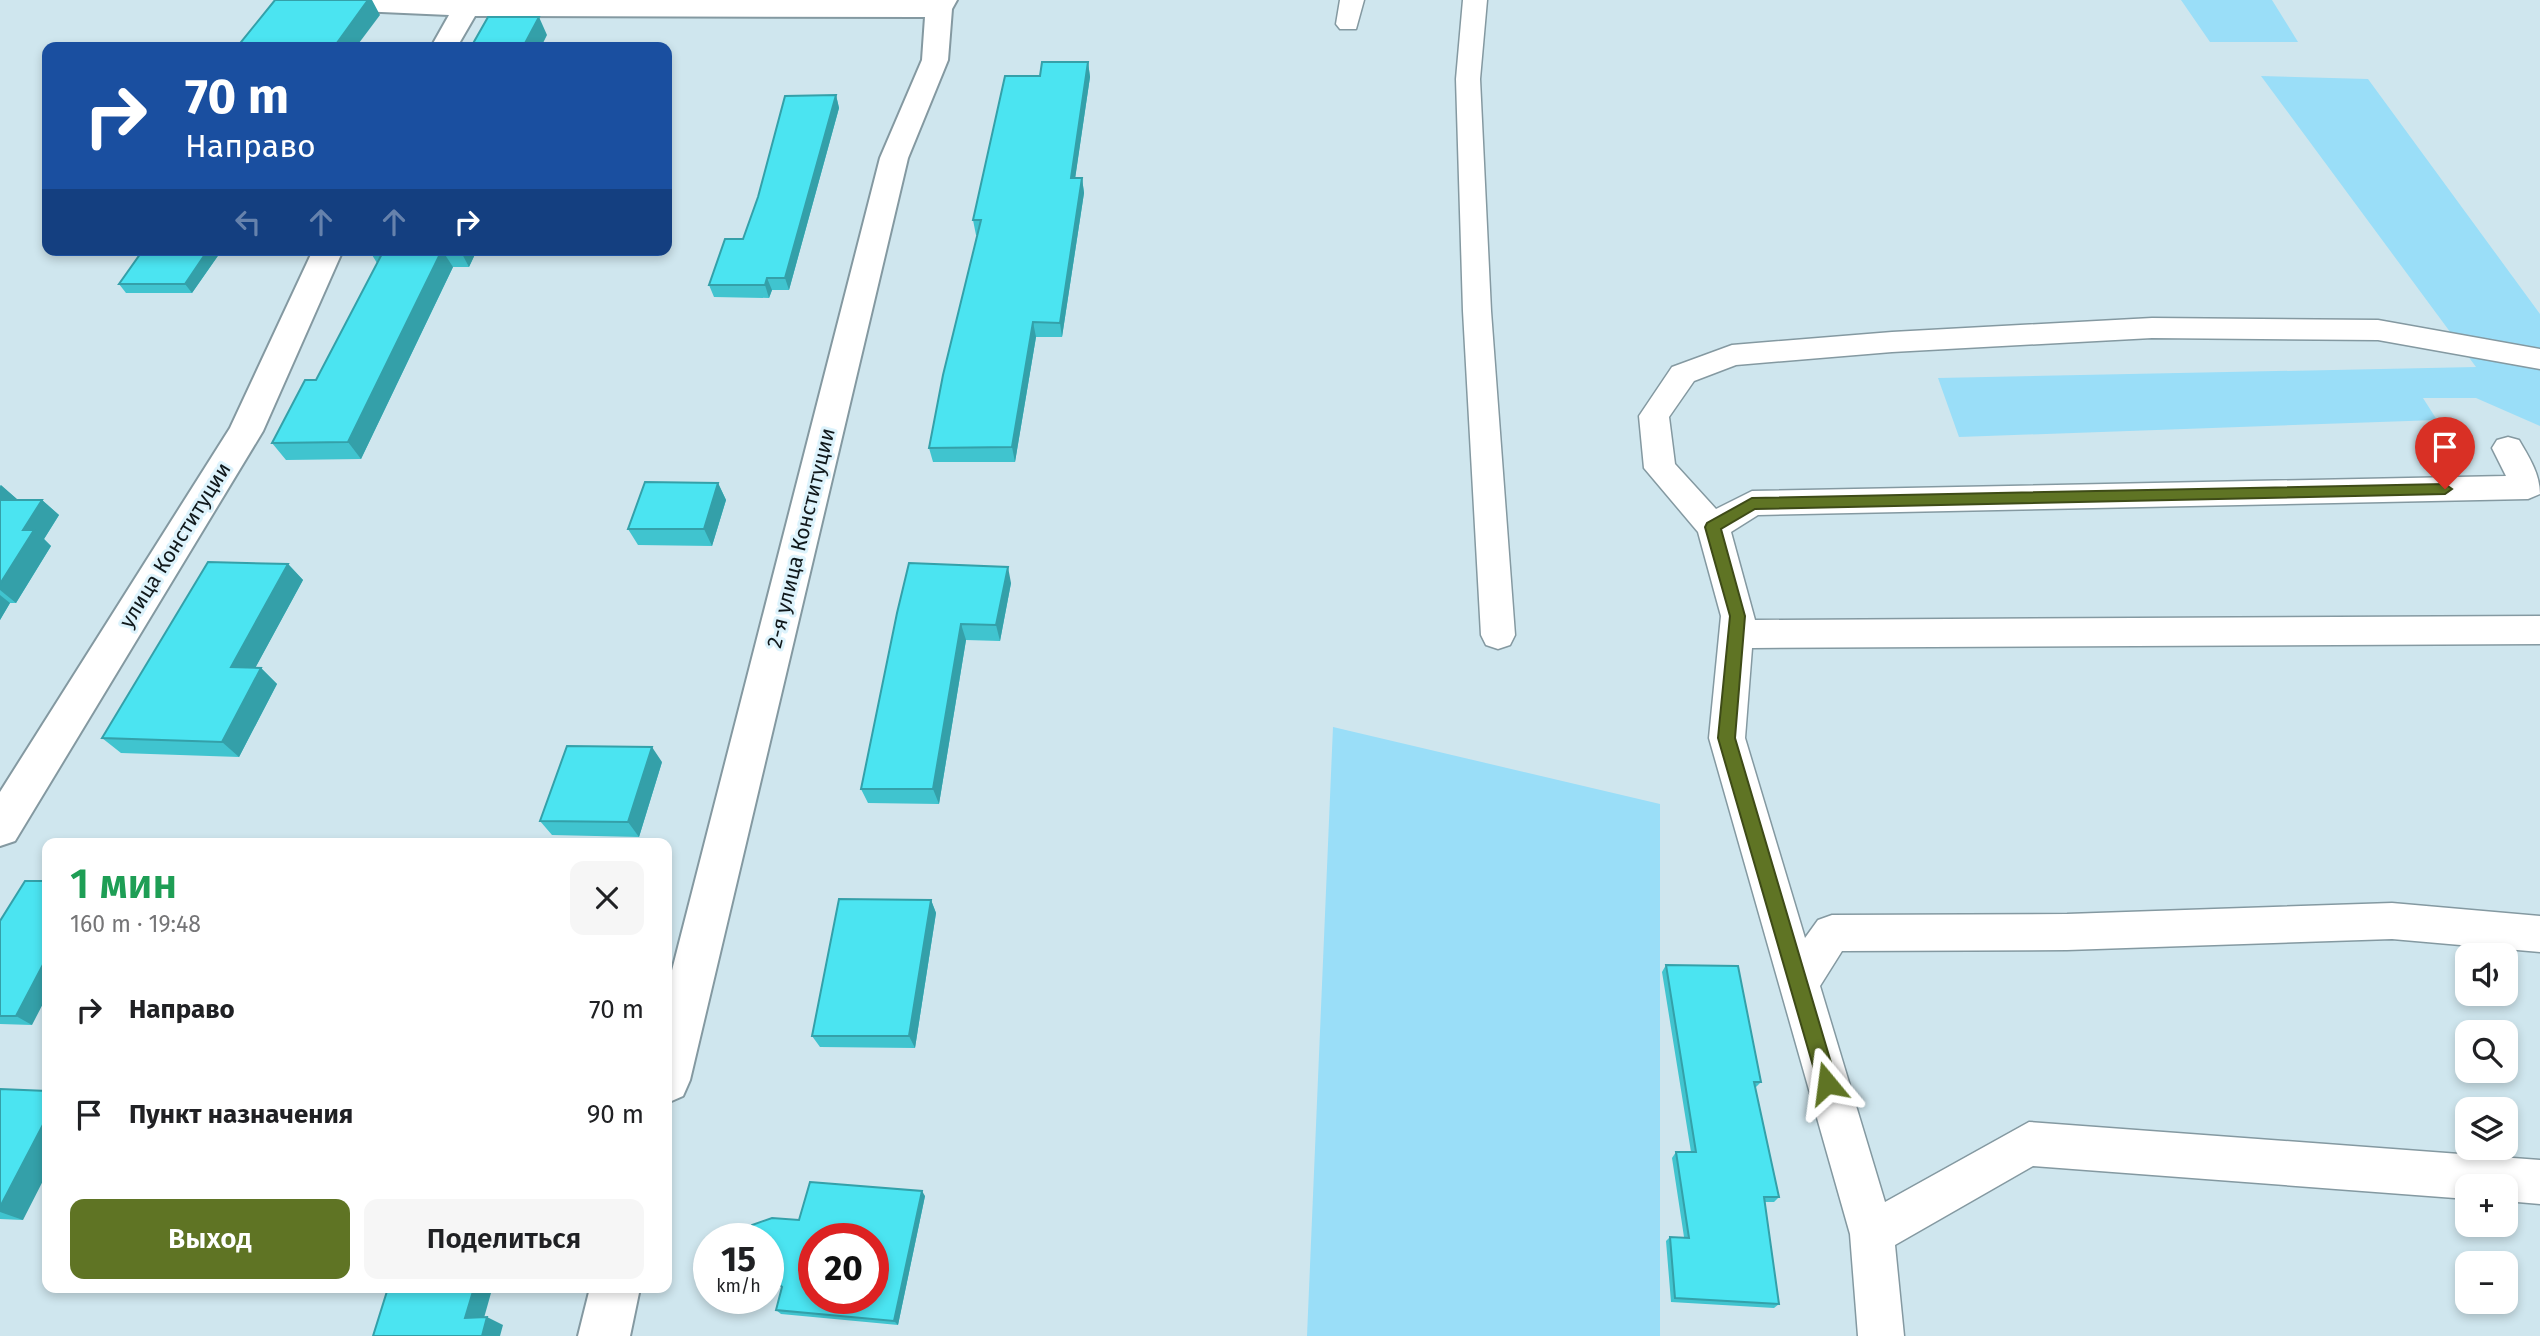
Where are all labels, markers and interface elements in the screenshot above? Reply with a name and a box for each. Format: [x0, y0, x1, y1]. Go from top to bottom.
text: 70 m [185, 67, 289, 126]
icon: right [70, 70, 161, 161]
text: Направо [185, 127, 316, 165]
icon: left [229, 203, 267, 241]
icon: ahead [302, 203, 340, 241]
icon: ahead [375, 203, 413, 241]
icon: right [448, 203, 486, 241]
pin [2415, 417, 2475, 489]
street label: 2-я улица Конституции [761, 425, 841, 651]
icon: arrive [2426, 428, 2464, 466]
street label: улица Конституции [114, 457, 236, 633]
text: 1 мин [70, 859, 177, 909]
button: close [570, 861, 644, 935]
text: 160 m · 19:48 [70, 910, 201, 938]
map controls [2455, 943, 2518, 1314]
button: sound [2455, 943, 2518, 1006]
icon: right [70, 991, 108, 1029]
text: Направо [129, 994, 235, 1025]
text: 70 m [589, 994, 644, 1025]
button: search [2455, 1020, 2518, 1083]
position arrow [1790, 1046, 1864, 1120]
icon: arrive [70, 1096, 108, 1134]
button: layers [2455, 1097, 2518, 1160]
text: Пункт назначения [129, 1099, 353, 1130]
text: 90 m [587, 1099, 644, 1130]
button: + [2455, 1174, 2518, 1237]
button: Выход [70, 1199, 350, 1279]
button: Поделиться [364, 1199, 644, 1279]
speed limit sign: 20 [798, 1223, 889, 1314]
text: 15 [721, 1238, 756, 1280]
button: − [2455, 1251, 2518, 1314]
text: km/h [716, 1275, 761, 1297]

